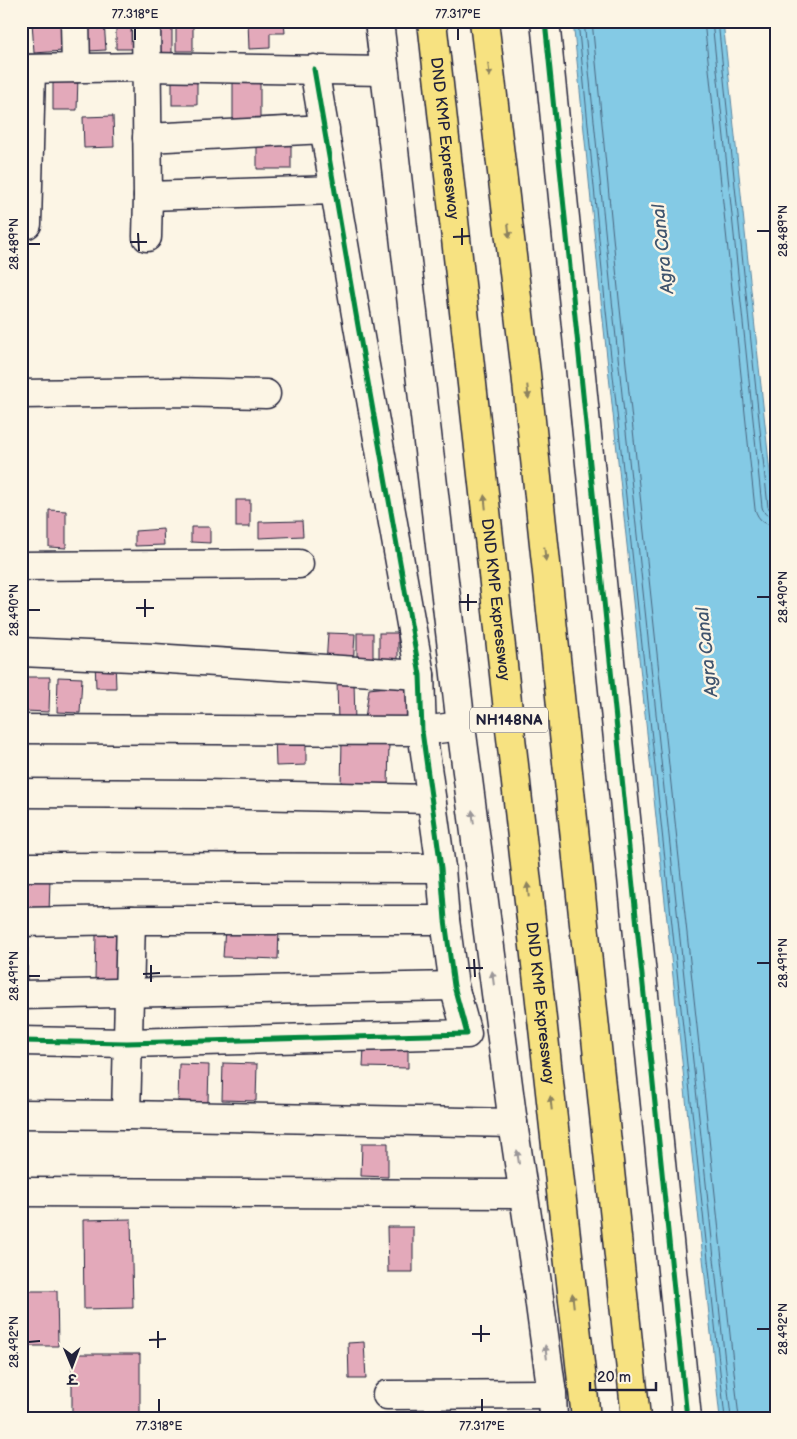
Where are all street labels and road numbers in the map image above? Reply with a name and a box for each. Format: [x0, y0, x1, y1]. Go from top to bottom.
street label: DND KMP Expressway [427, 56, 463, 221]
street label: DND KMP Expressway [477, 517, 514, 682]
road number: NH148NA [470, 708, 548, 732]
street label: DND KMP Expressway [522, 921, 559, 1086]

